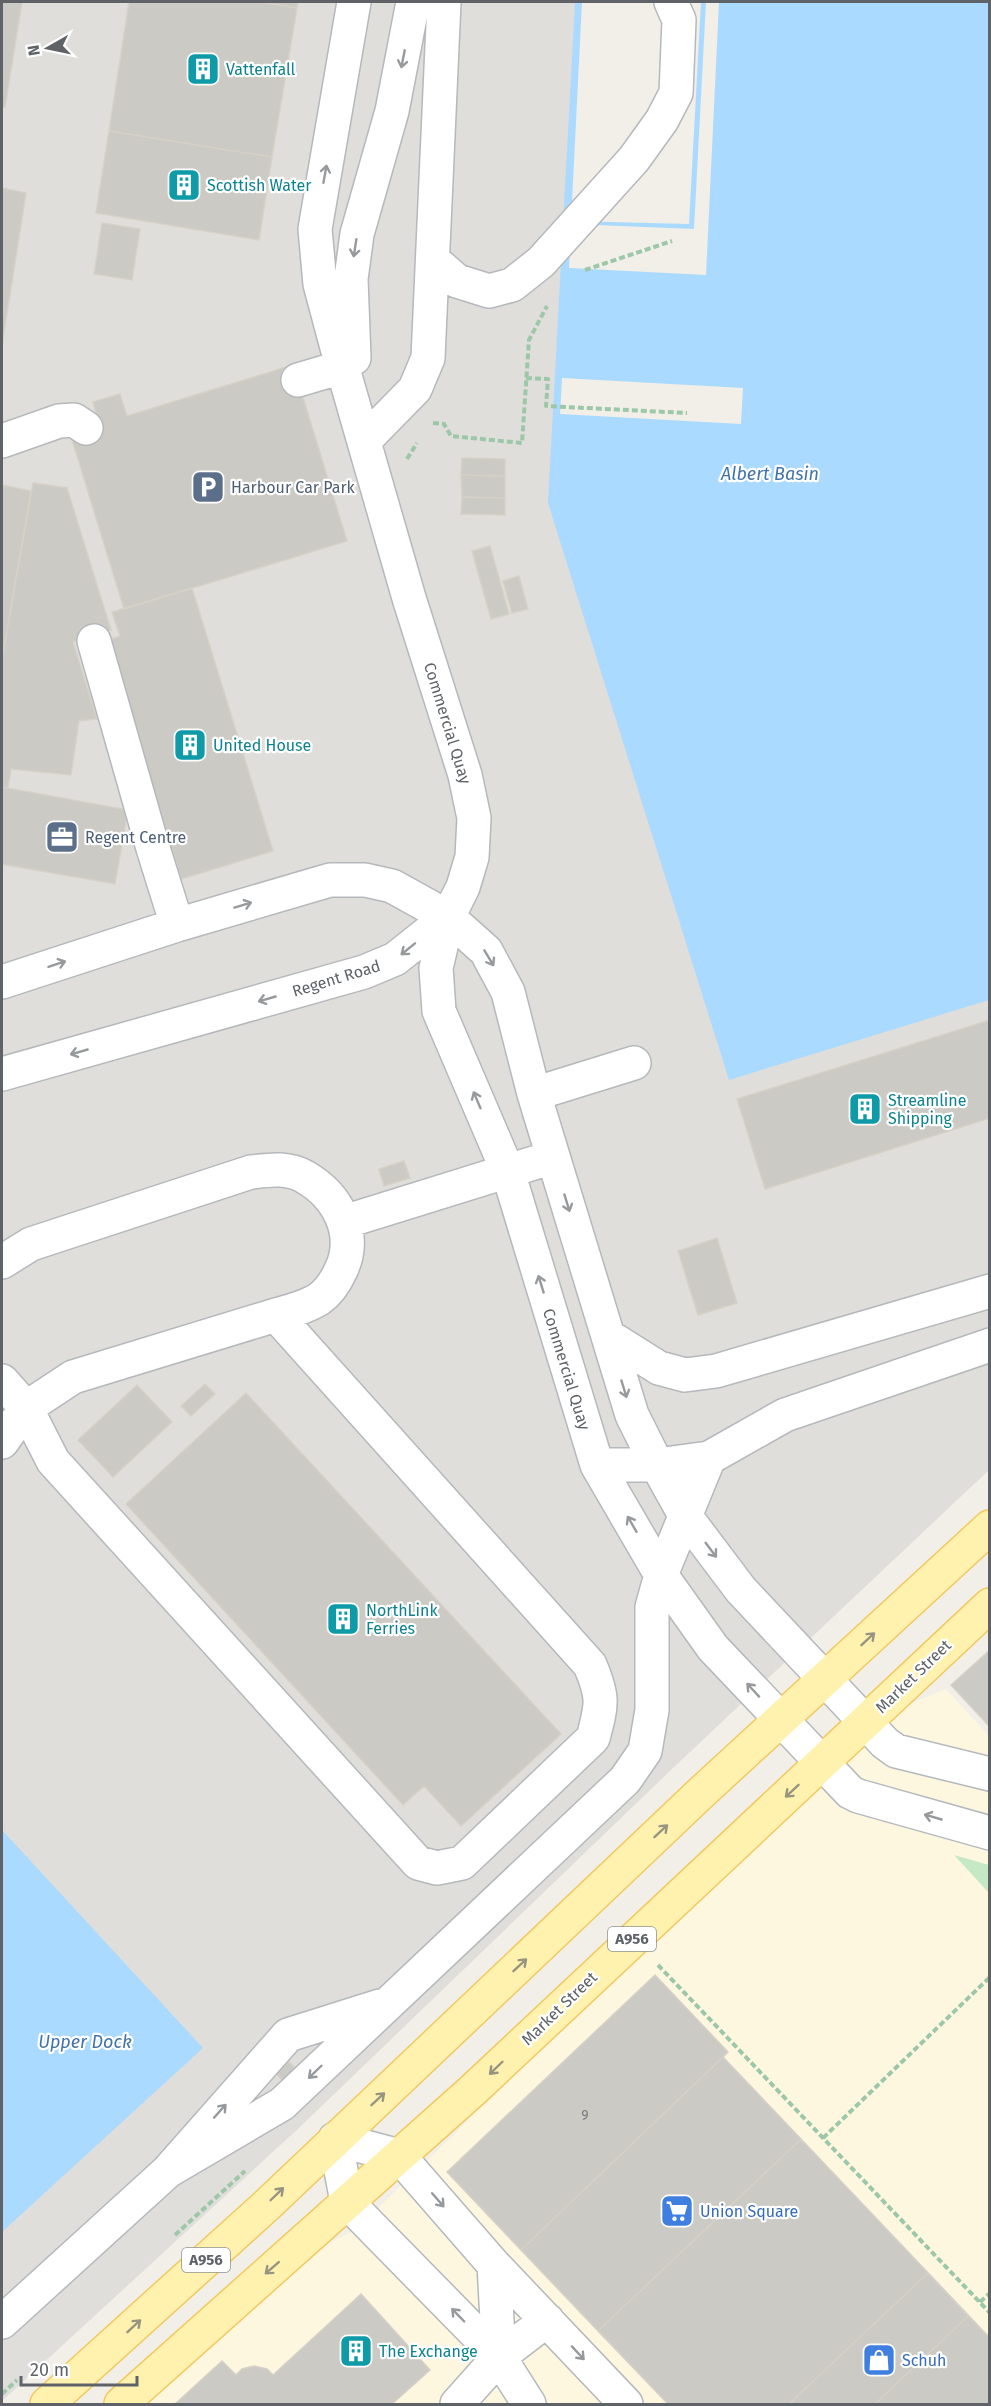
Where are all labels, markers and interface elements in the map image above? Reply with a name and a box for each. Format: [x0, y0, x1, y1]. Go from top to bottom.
north arrow [18, 18, 78, 78]
text: N [23, 44, 44, 57]
one-way arrow [397, 49, 408, 68]
building icon: Vattenfall [185, 51, 221, 87]
place label: Vattenfall [226, 60, 296, 79]
one-way arrow [319, 165, 330, 185]
building icon: Scottish Water [166, 167, 202, 203]
place label: Scottish Water [207, 176, 312, 195]
one-way arrow [349, 238, 360, 257]
water label: Albert Basin [720, 463, 819, 485]
parking icon: Harbour Car Park [190, 469, 226, 505]
place label: Harbour Car Park [231, 478, 356, 497]
street label: Commercial Quay [420, 660, 475, 786]
building icon: United House [172, 727, 208, 763]
place label: United House [213, 736, 311, 755]
office icon: Regent Centre [44, 819, 80, 855]
place label: Regent Centre [85, 828, 186, 847]
one-way arrow [233, 899, 252, 910]
one-way arrow [400, 942, 416, 955]
one-way arrow [483, 949, 495, 966]
street label: Regent Road [290, 956, 383, 1001]
one-way arrow [47, 958, 66, 969]
one-way arrow [258, 994, 277, 1005]
one-way arrow [70, 1047, 89, 1058]
building icon: Streamline Shipping [847, 1091, 883, 1127]
place label: Streamline Shipping [888, 1091, 966, 1128]
one-way arrow [471, 1092, 482, 1110]
one-way arrow [562, 1193, 573, 1212]
one-way arrow [535, 1275, 546, 1294]
street label: Commercial Quay [539, 1306, 594, 1432]
one-way arrow [619, 1379, 630, 1398]
one-way arrow [626, 1516, 637, 1534]
one-way arrow [704, 1542, 717, 1558]
building icon: NorthLink Ferries [325, 1601, 361, 1637]
place label: NorthLink Ferries [366, 1601, 438, 1638]
one-way arrow [861, 1632, 876, 1646]
street label: Market Street [872, 1636, 955, 1717]
one-way arrow [746, 1683, 760, 1698]
one-way arrow [784, 1784, 799, 1798]
one-way arrow [924, 1811, 943, 1823]
one-way arrow [654, 1824, 669, 1838]
road number: A956 [608, 1927, 656, 1951]
one-way arrow [512, 1958, 527, 1972]
street label: Market Street [518, 1968, 601, 2049]
water label: Upper Dock [38, 2031, 132, 2053]
one-way arrow [489, 2061, 504, 2075]
one-way arrow [308, 2065, 323, 2079]
one-way arrow [370, 2092, 385, 2106]
one-way arrow [213, 2104, 227, 2119]
house number: 9 [581, 2107, 589, 2124]
one-way arrow [270, 2187, 285, 2202]
one-way arrow [431, 2192, 445, 2207]
supermarket icon: Union Square [659, 2193, 695, 2229]
place label: Union Square [700, 2202, 798, 2221]
road number: A956 [182, 2248, 230, 2272]
one-way arrow [265, 2261, 280, 2275]
one-way arrow [451, 2307, 465, 2322]
one-way arrow [126, 2319, 141, 2333]
building icon: The Exchange [338, 2333, 374, 2369]
place label: The Exchange [379, 2342, 478, 2361]
shop icon: Schuh [861, 2342, 897, 2378]
one-way arrow [570, 2345, 585, 2360]
scale bar [21, 2349, 136, 2387]
place label: Schuh [902, 2351, 946, 2370]
text: 20 m [30, 2359, 69, 2381]

